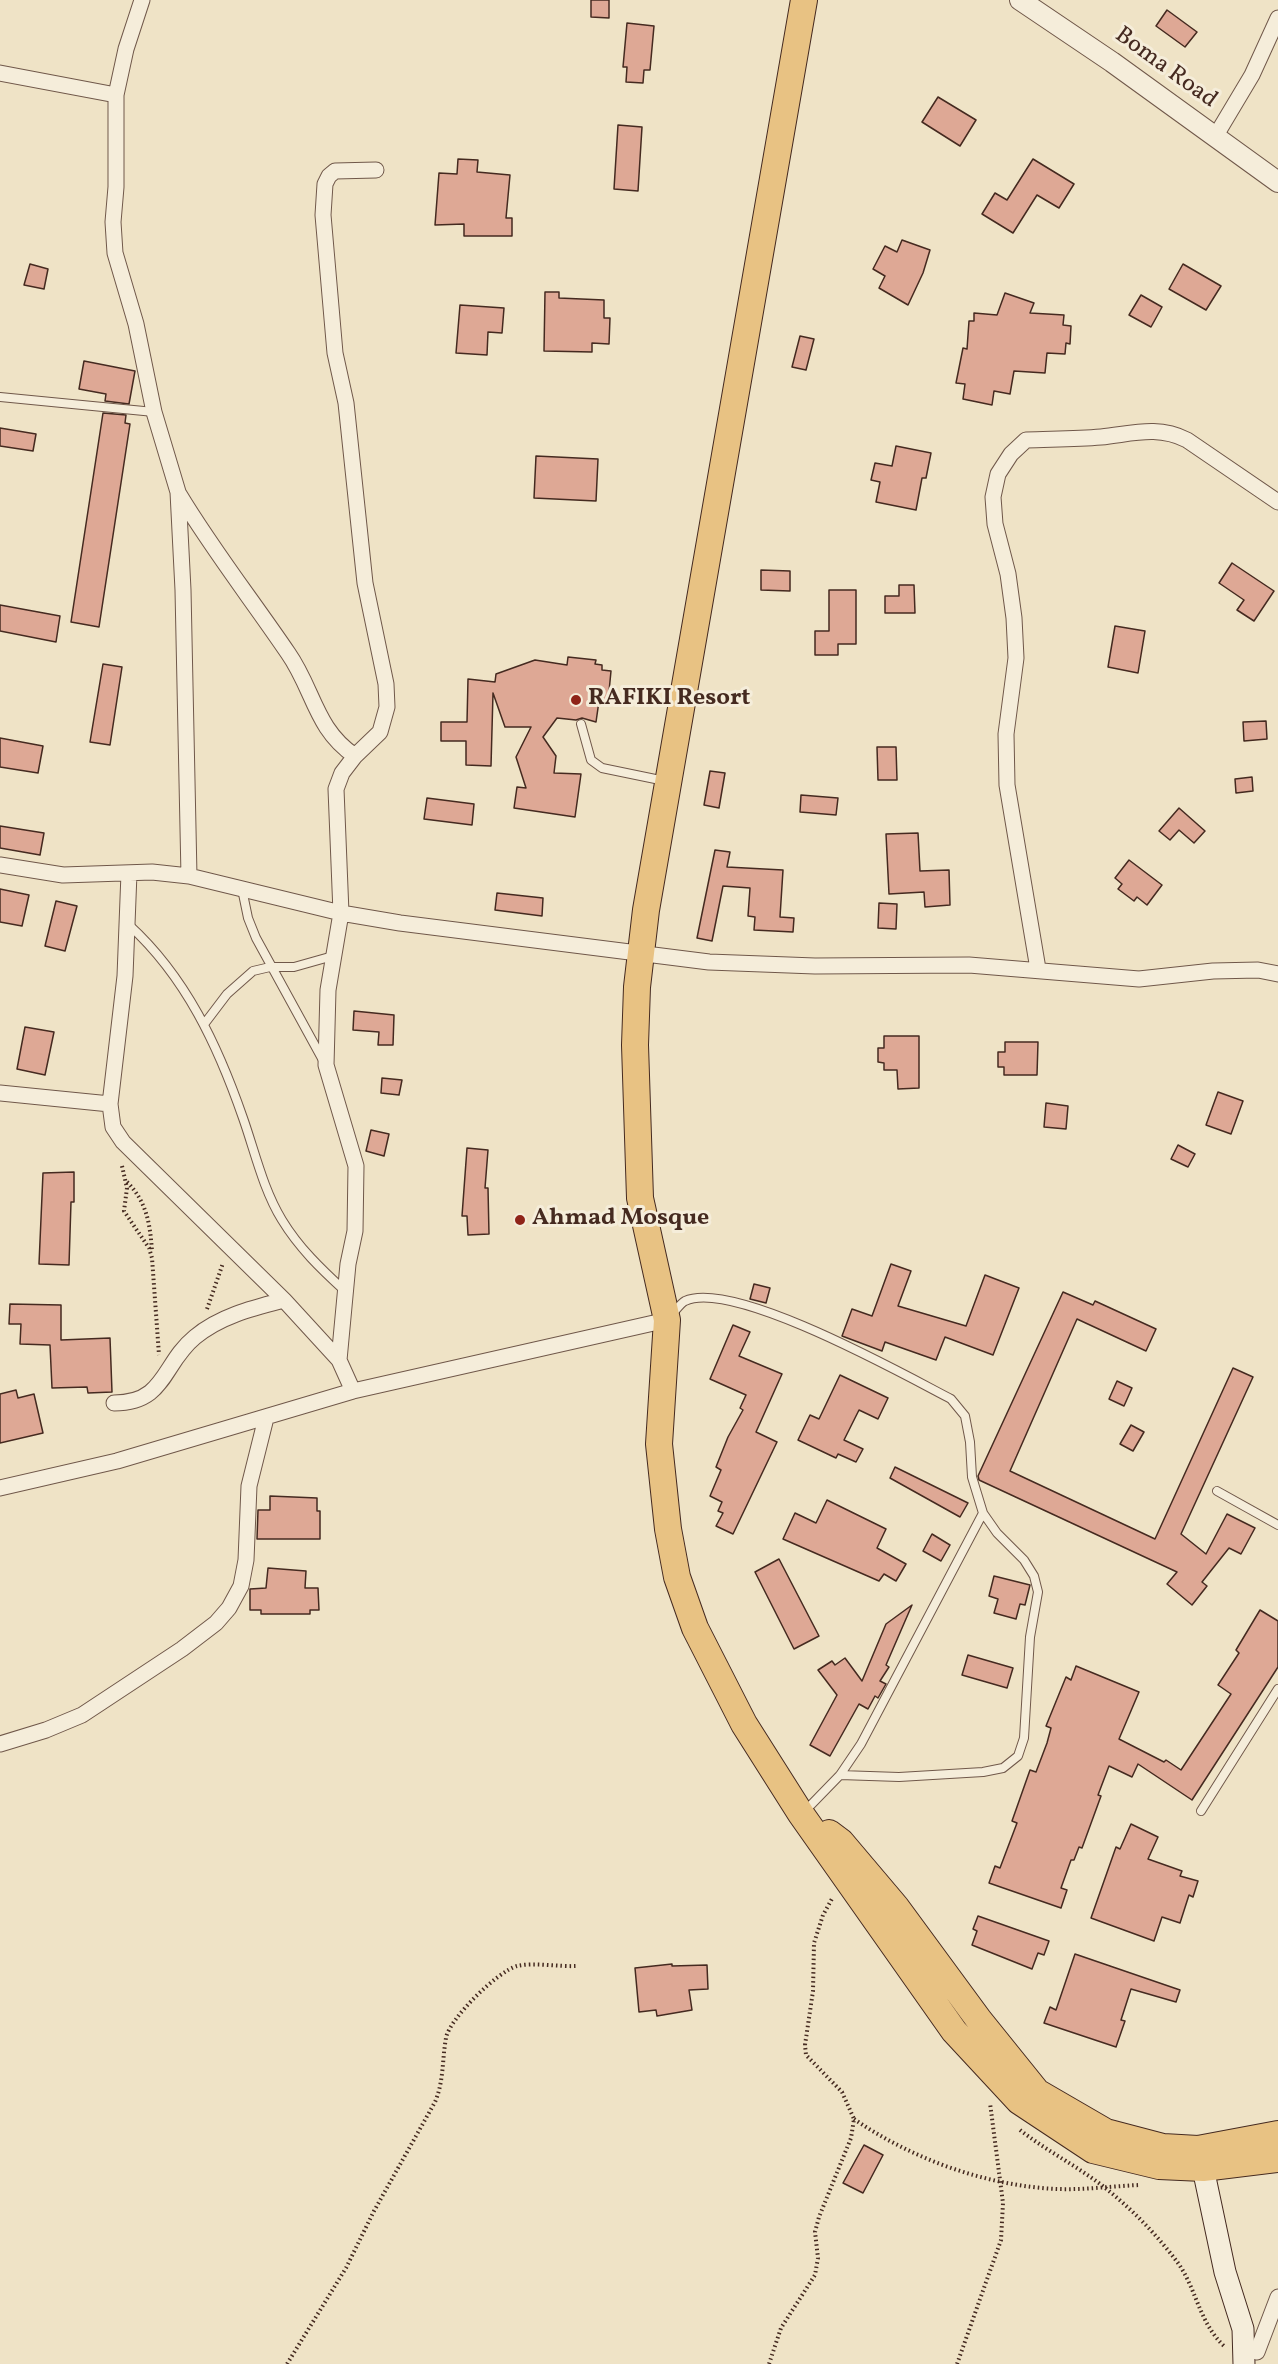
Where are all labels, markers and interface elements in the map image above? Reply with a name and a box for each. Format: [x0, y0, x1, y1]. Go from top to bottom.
street label: Boma Road [1108, 22, 1222, 116]
place label: RAFIKI Resort [588, 686, 750, 714]
marker: RAFIKI Resort [569, 693, 583, 707]
place label: Ahmad Mosque [532, 1206, 709, 1234]
marker: Ahmad Mosque [513, 1213, 527, 1227]

